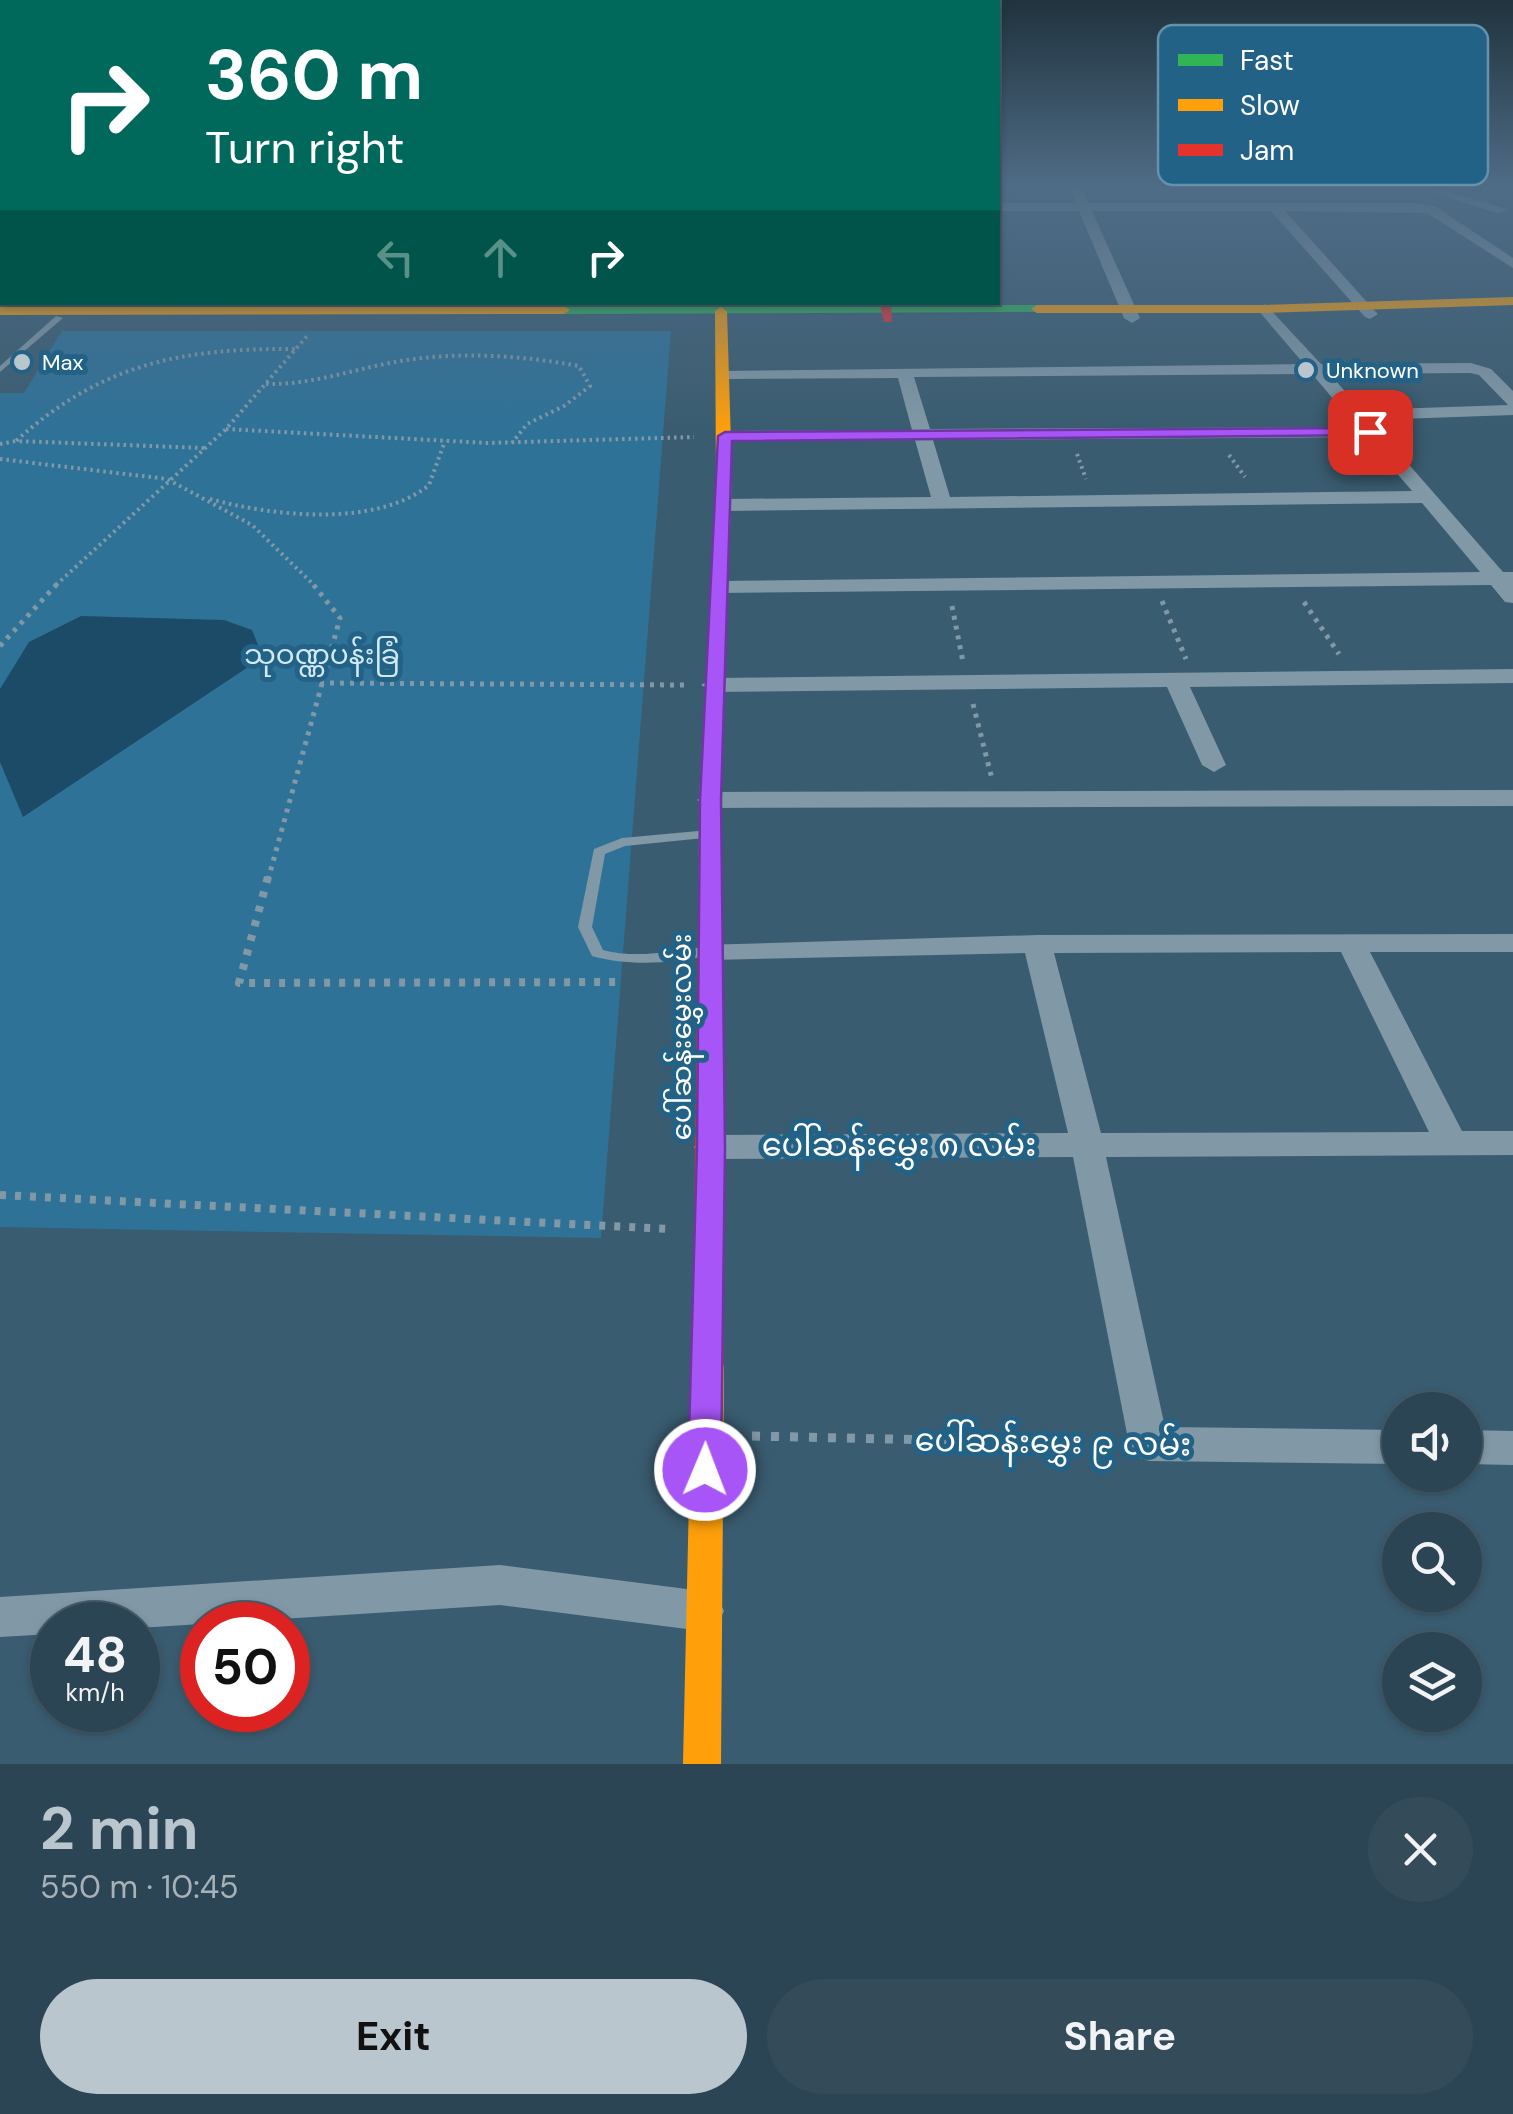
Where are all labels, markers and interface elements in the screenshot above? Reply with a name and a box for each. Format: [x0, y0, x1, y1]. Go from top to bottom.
legend [1158, 25, 1488, 185]
text: 360 m [205, 30, 423, 121]
icon: right [40, 40, 170, 170]
text: Fast [1240, 42, 1294, 79]
text: Slow [1240, 87, 1300, 124]
text: Turn right [205, 118, 404, 177]
text: Jam [1240, 132, 1294, 169]
icon: left [368, 230, 423, 285]
icon: ahead [473, 230, 528, 285]
icon: right [578, 230, 633, 285]
place label: Max [42, 348, 83, 377]
marker: Max [11, 351, 33, 373]
place label: Unknown [1326, 356, 1419, 385]
marker: Unknown [1295, 359, 1317, 381]
pin [1328, 390, 1413, 475]
icon: arrive [1343, 405, 1398, 460]
park label: သုဝဏ္ဏပန်းခြံ [244, 636, 400, 677]
street label: ပေါ်ဆန်းမွှေးလမ်း [663, 934, 704, 1140]
street label: ပေါ်ဆန်းမွှေး ၈ လမ်း [762, 1122, 1036, 1171]
map controls [1382, 1392, 1482, 1732]
button: sound [1382, 1392, 1482, 1492]
street label: ပေါ်ဆန်းမွှေး ၉ လမ်း [914, 1417, 1192, 1470]
position arrow [653, 1418, 757, 1522]
button: search [1382, 1512, 1482, 1612]
speed limit sign: 50 [180, 1602, 310, 1732]
text: 48 [63, 1622, 127, 1688]
button: layers [1382, 1632, 1482, 1732]
text: km/h [65, 1676, 125, 1709]
text: 2 min [40, 1789, 199, 1868]
button: close [1368, 1797, 1473, 1902]
text: 550 m · 10:45 [40, 1866, 239, 1908]
button: Exit [40, 1979, 747, 2094]
button: Share [767, 1979, 1473, 2094]

